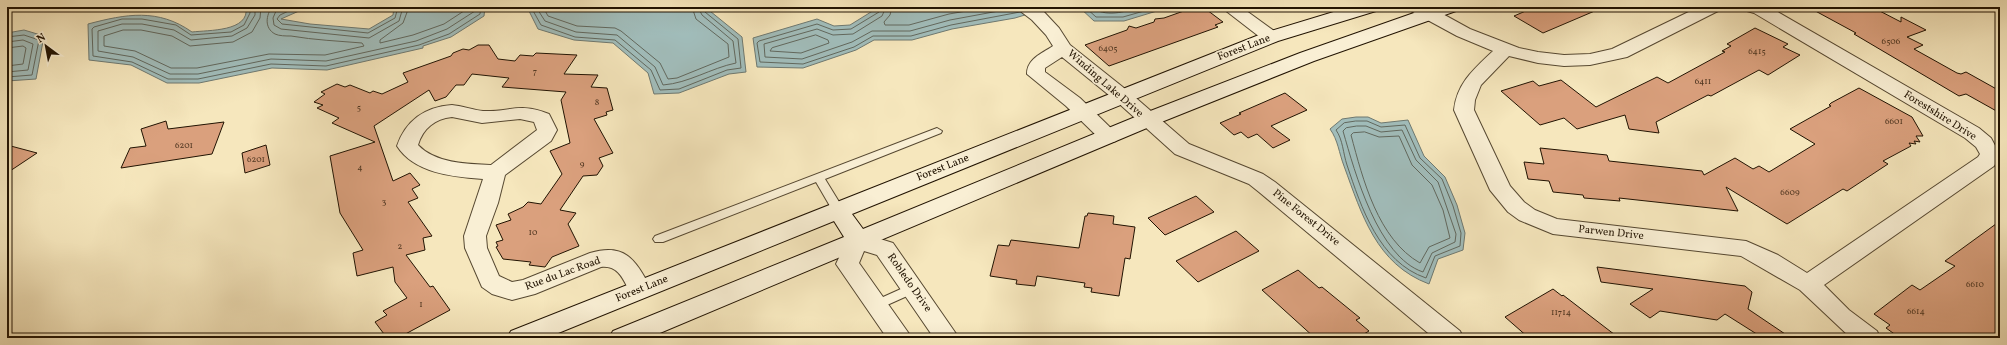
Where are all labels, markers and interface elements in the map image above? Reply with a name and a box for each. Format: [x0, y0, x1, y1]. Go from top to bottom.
north arrow [26, 26, 66, 66]
text: N [34, 30, 49, 47]
street label: Forest Lane [1215, 31, 1273, 65]
house number: 6506 [1882, 35, 1901, 48]
house number: 6405 [1098, 42, 1118, 55]
house number: 6415 [1748, 45, 1766, 58]
street label: Winding Lake Drive [1064, 47, 1146, 121]
house number: 7 [533, 65, 537, 78]
house number: 6411 [1695, 75, 1711, 88]
street label: Forestshire Drive [1901, 88, 1979, 144]
house number: 8 [595, 96, 600, 109]
house number: 5 [357, 101, 361, 114]
house number: 6601 [1885, 115, 1903, 128]
house number: 6201 [175, 139, 193, 152]
street label: Forest Lane [914, 151, 972, 185]
house number: 6201 [247, 153, 265, 166]
house number: 9 [580, 158, 585, 171]
house number: 4 [357, 161, 363, 174]
street label: Pine Forest Drive [1269, 186, 1343, 250]
house number: 6609 [1780, 186, 1800, 199]
house number: 3 [382, 195, 387, 208]
street label: Parwen Drive [1578, 222, 1644, 244]
house number: 10 [529, 226, 538, 239]
house number: 2 [398, 240, 403, 253]
street label: Robledo Drive [883, 251, 935, 315]
street label: Rue du Lac Road [523, 253, 603, 295]
street label: Forest Lane [613, 272, 671, 306]
house number: 6610 [1966, 278, 1985, 291]
house number: 1 [419, 298, 423, 311]
house number: 6614 [1907, 305, 1925, 318]
house number: 11714 [1551, 306, 1571, 319]

